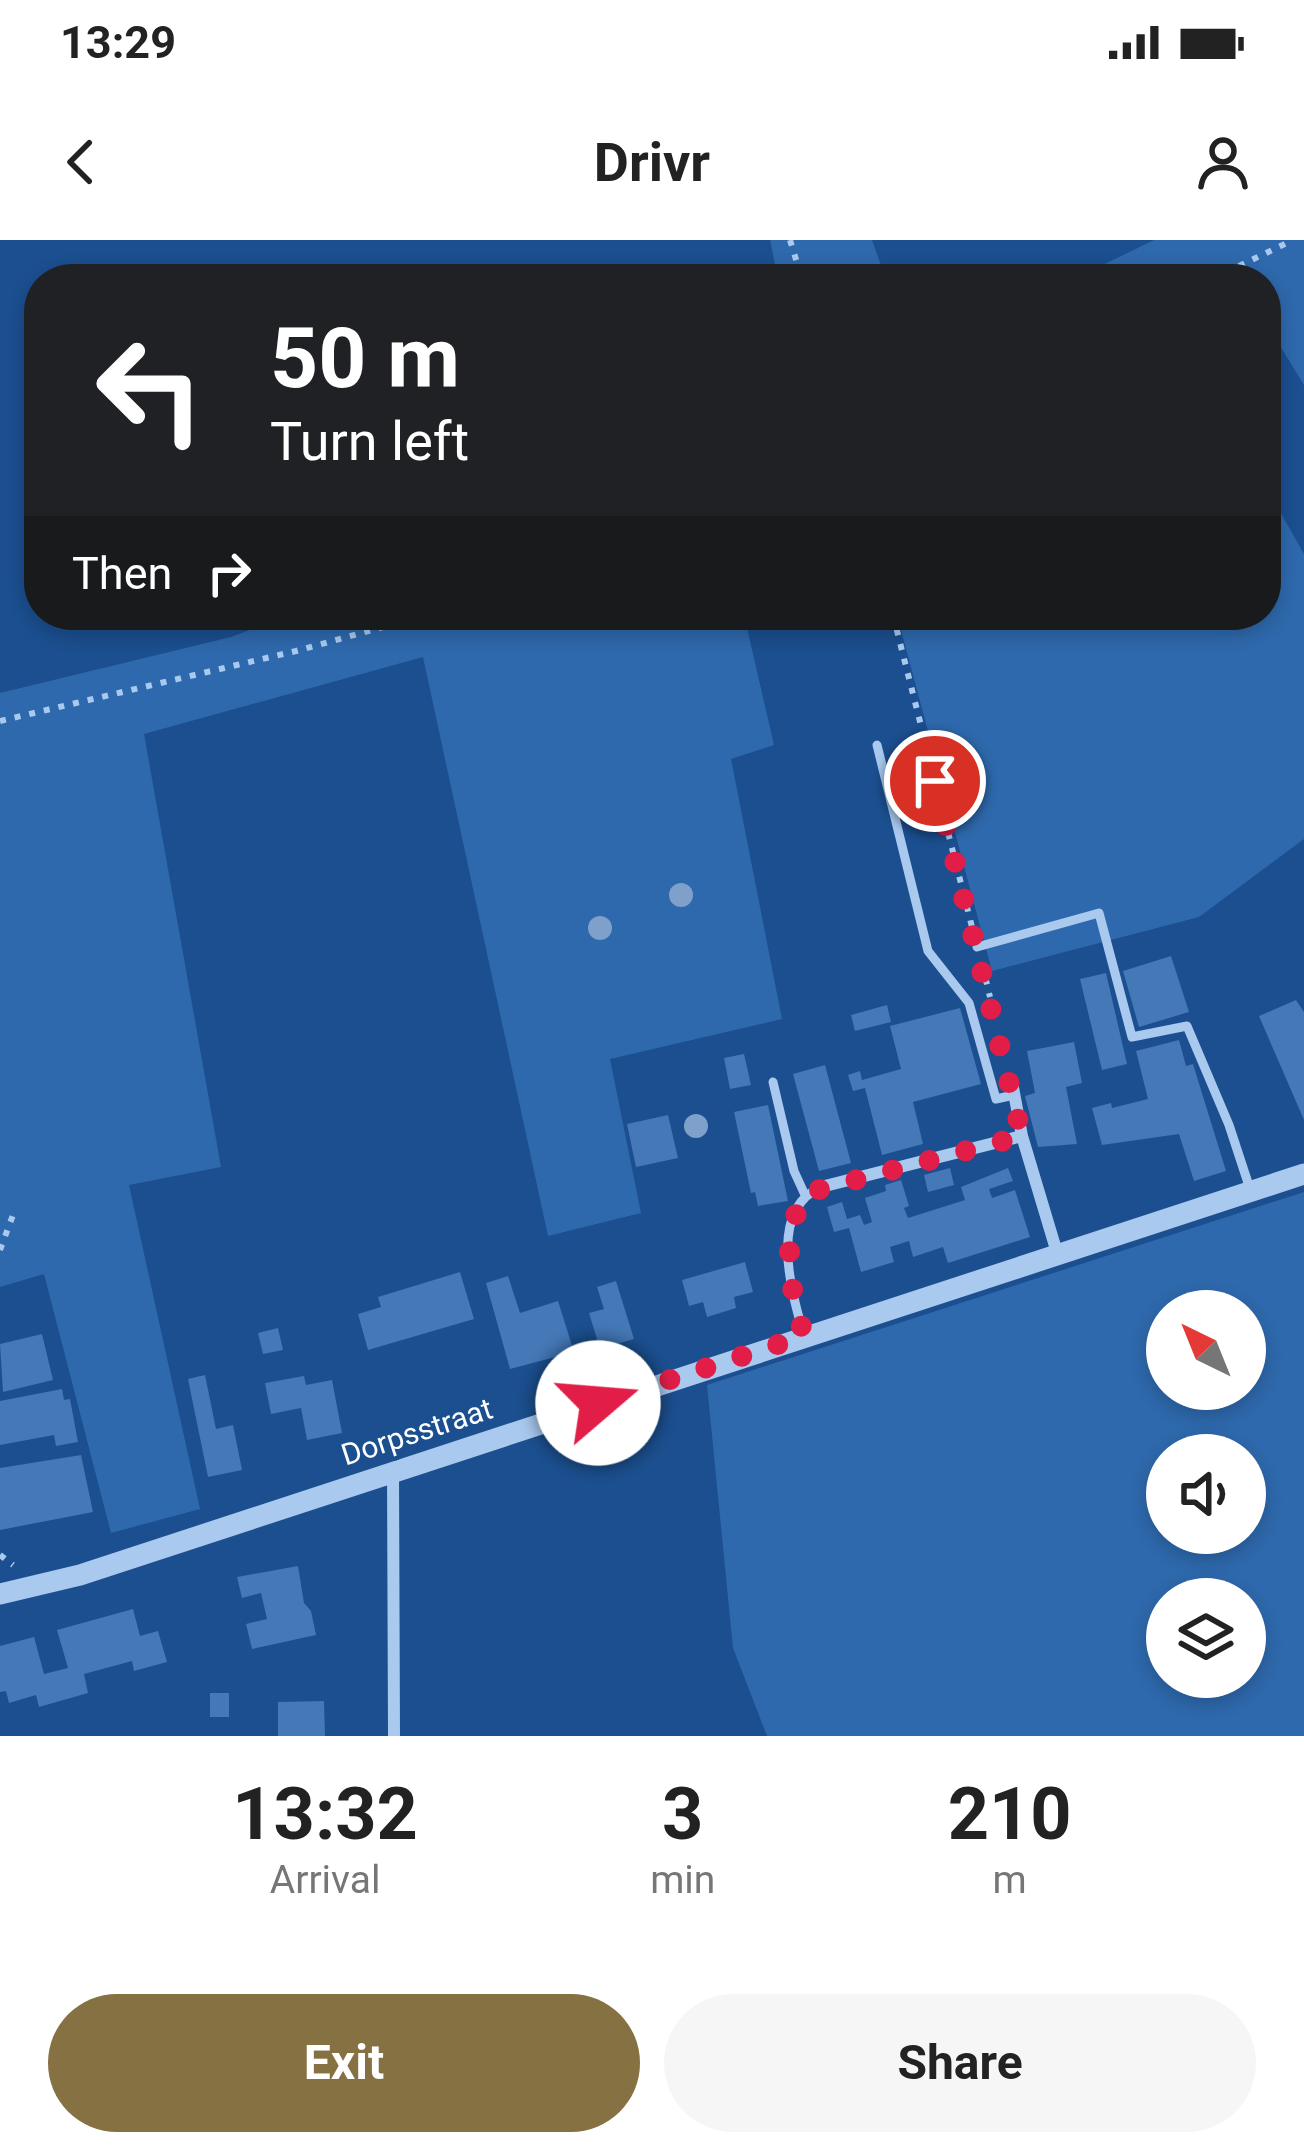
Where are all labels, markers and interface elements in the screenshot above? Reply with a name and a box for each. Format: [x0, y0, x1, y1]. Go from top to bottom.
text: 13:29 [60, 16, 176, 69]
icon: back [48, 129, 114, 195]
icon: person [1190, 129, 1256, 195]
text: Drivr [594, 131, 710, 194]
text: 50 m [270, 309, 460, 408]
icon: left [72, 312, 228, 468]
text: Turn left [270, 410, 469, 473]
icon: right [196, 540, 262, 606]
text: Then [72, 547, 172, 600]
pin [884, 730, 986, 832]
icon: arrive [902, 748, 968, 814]
north arrow [1146, 1290, 1266, 1410]
map controls [1146, 1290, 1266, 1698]
position arrow [535, 1340, 661, 1466]
street label: Dorpsstraat [337, 1391, 497, 1472]
button: sound [1146, 1434, 1266, 1554]
button: layers [1146, 1578, 1266, 1698]
text: 13:32 [232, 1772, 418, 1857]
text: 3 [662, 1772, 703, 1857]
text: 210 [948, 1772, 1072, 1857]
text: Arrival [270, 1857, 380, 1903]
text: min [650, 1857, 715, 1903]
text: m [993, 1857, 1027, 1903]
button: Exit [48, 1994, 640, 2132]
button: Share [664, 1994, 1256, 2132]

